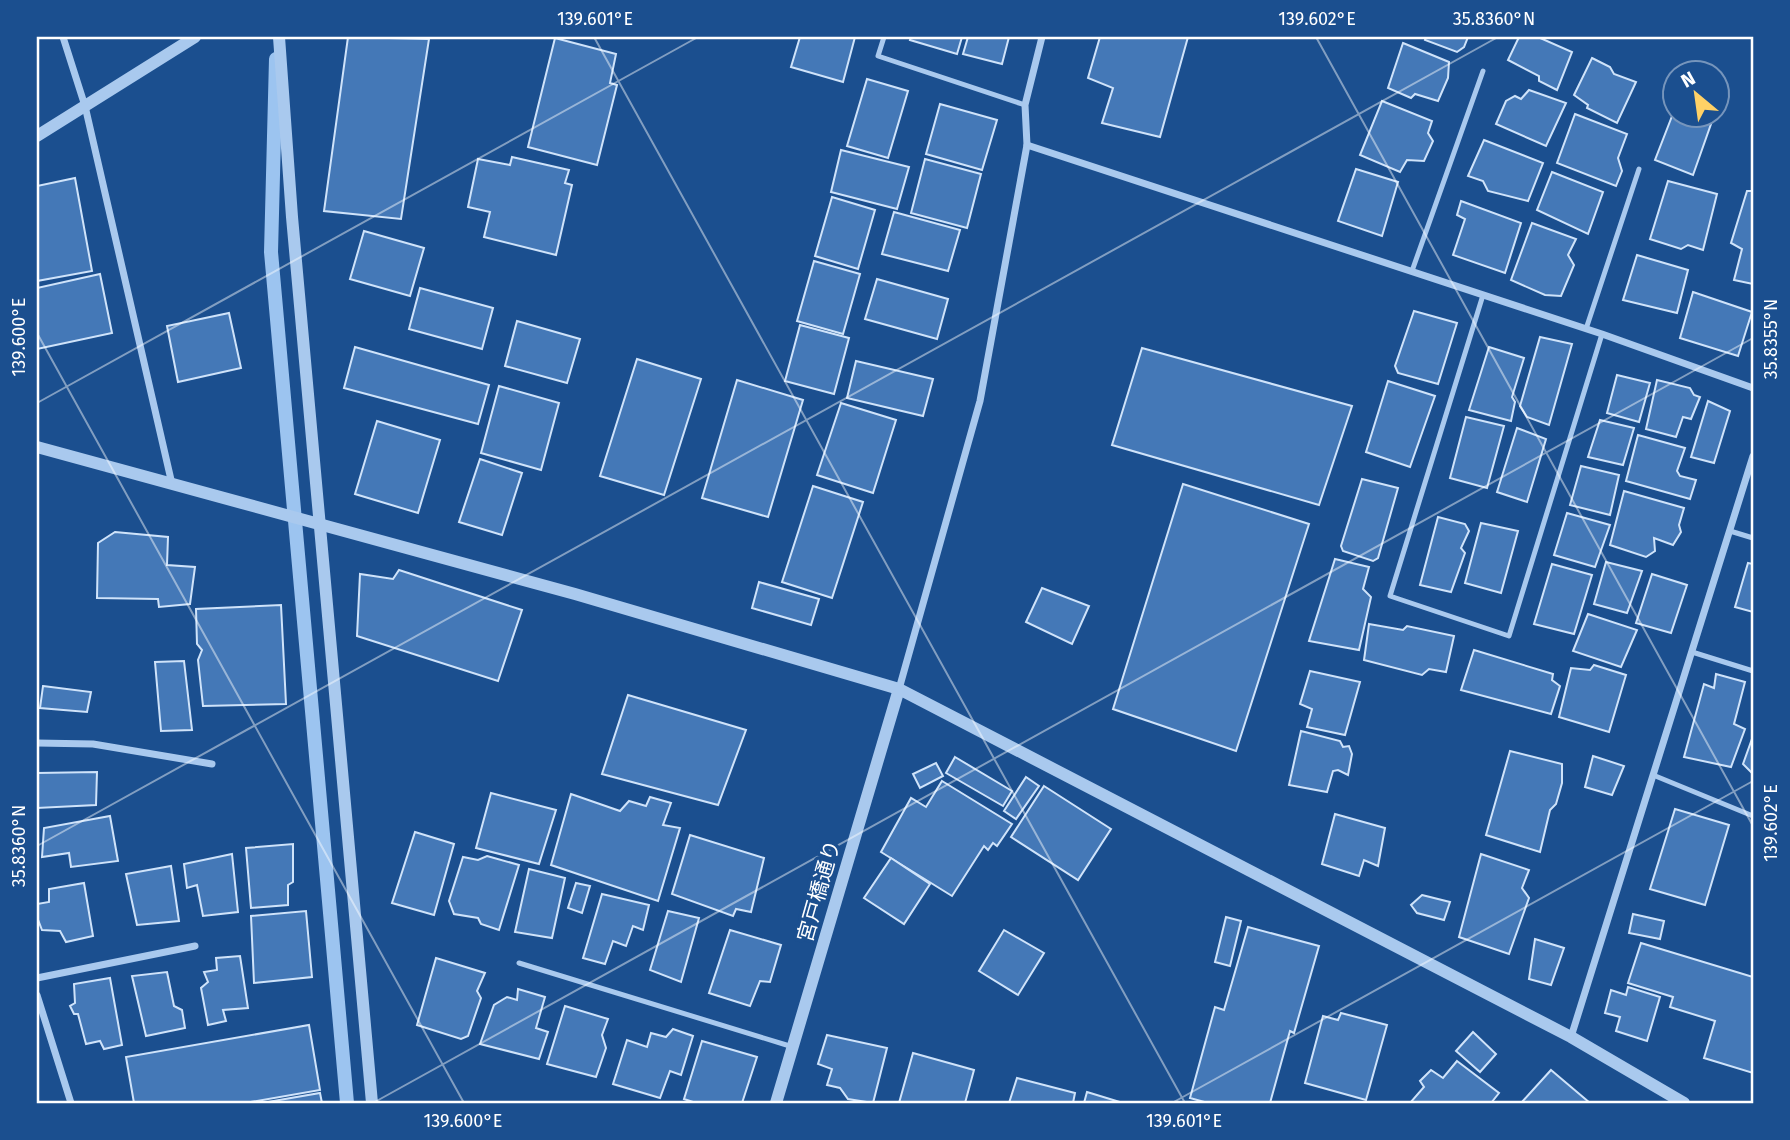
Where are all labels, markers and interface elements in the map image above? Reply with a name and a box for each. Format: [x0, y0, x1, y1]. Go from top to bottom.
text: 139.601°E [557, 8, 633, 30]
text: 139.602°E [1278, 8, 1356, 30]
text: 35.8360°N [1453, 8, 1535, 30]
north arrow [1660, 60, 1730, 130]
text: N [1677, 66, 1699, 93]
text: 139.600°E [8, 298, 30, 376]
text: 35.8355°N [1760, 299, 1782, 379]
text: 139.602°E [1760, 784, 1782, 862]
text: 35.8360°N [8, 805, 30, 887]
street label: 宮戸橋通り [792, 837, 846, 945]
text: 139.600°E [424, 1110, 502, 1132]
text: 139.601°E [1146, 1110, 1222, 1132]

